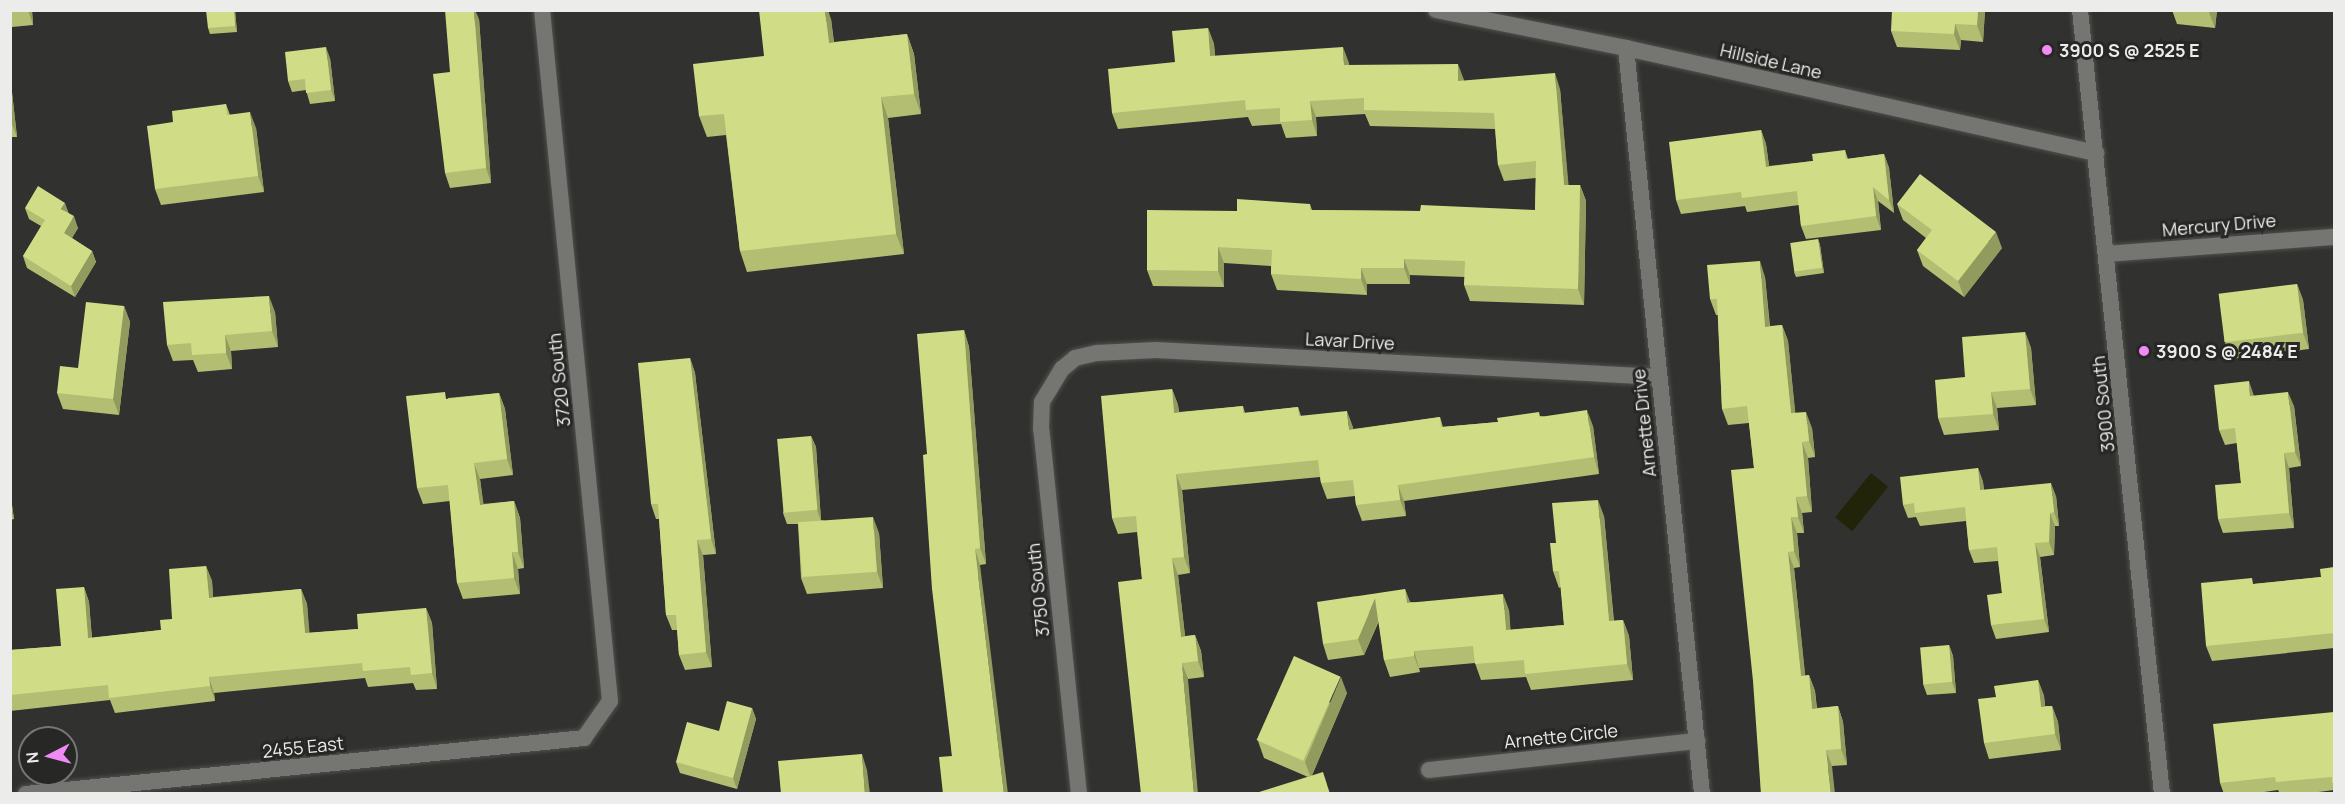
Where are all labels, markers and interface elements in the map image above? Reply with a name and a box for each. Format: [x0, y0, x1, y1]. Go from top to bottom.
street label: Hillside Lane [1718, 39, 1824, 83]
place label: 3900 S @ 2525 E [2059, 39, 2200, 61]
marker: 3900 S @ 2525 E [2040, 43, 2054, 57]
street label: Mercury Drive [2161, 209, 2277, 241]
street label: Lavar Drive [1305, 328, 1395, 354]
street label: 3720 South [543, 332, 575, 428]
place label: 3900 S @ 2484 E [2156, 340, 2298, 362]
marker: 3900 S @ 2484 E [2137, 344, 2151, 358]
street label: 3900 South [2087, 355, 2119, 453]
street label: Arnette Drive [1628, 368, 1660, 478]
street label: 3750 South [1022, 542, 1054, 638]
street label: Arnette Circle [1503, 719, 1619, 753]
north arrow [18, 726, 78, 786]
street label: 2455 East [261, 732, 345, 762]
text: N [21, 751, 44, 765]

